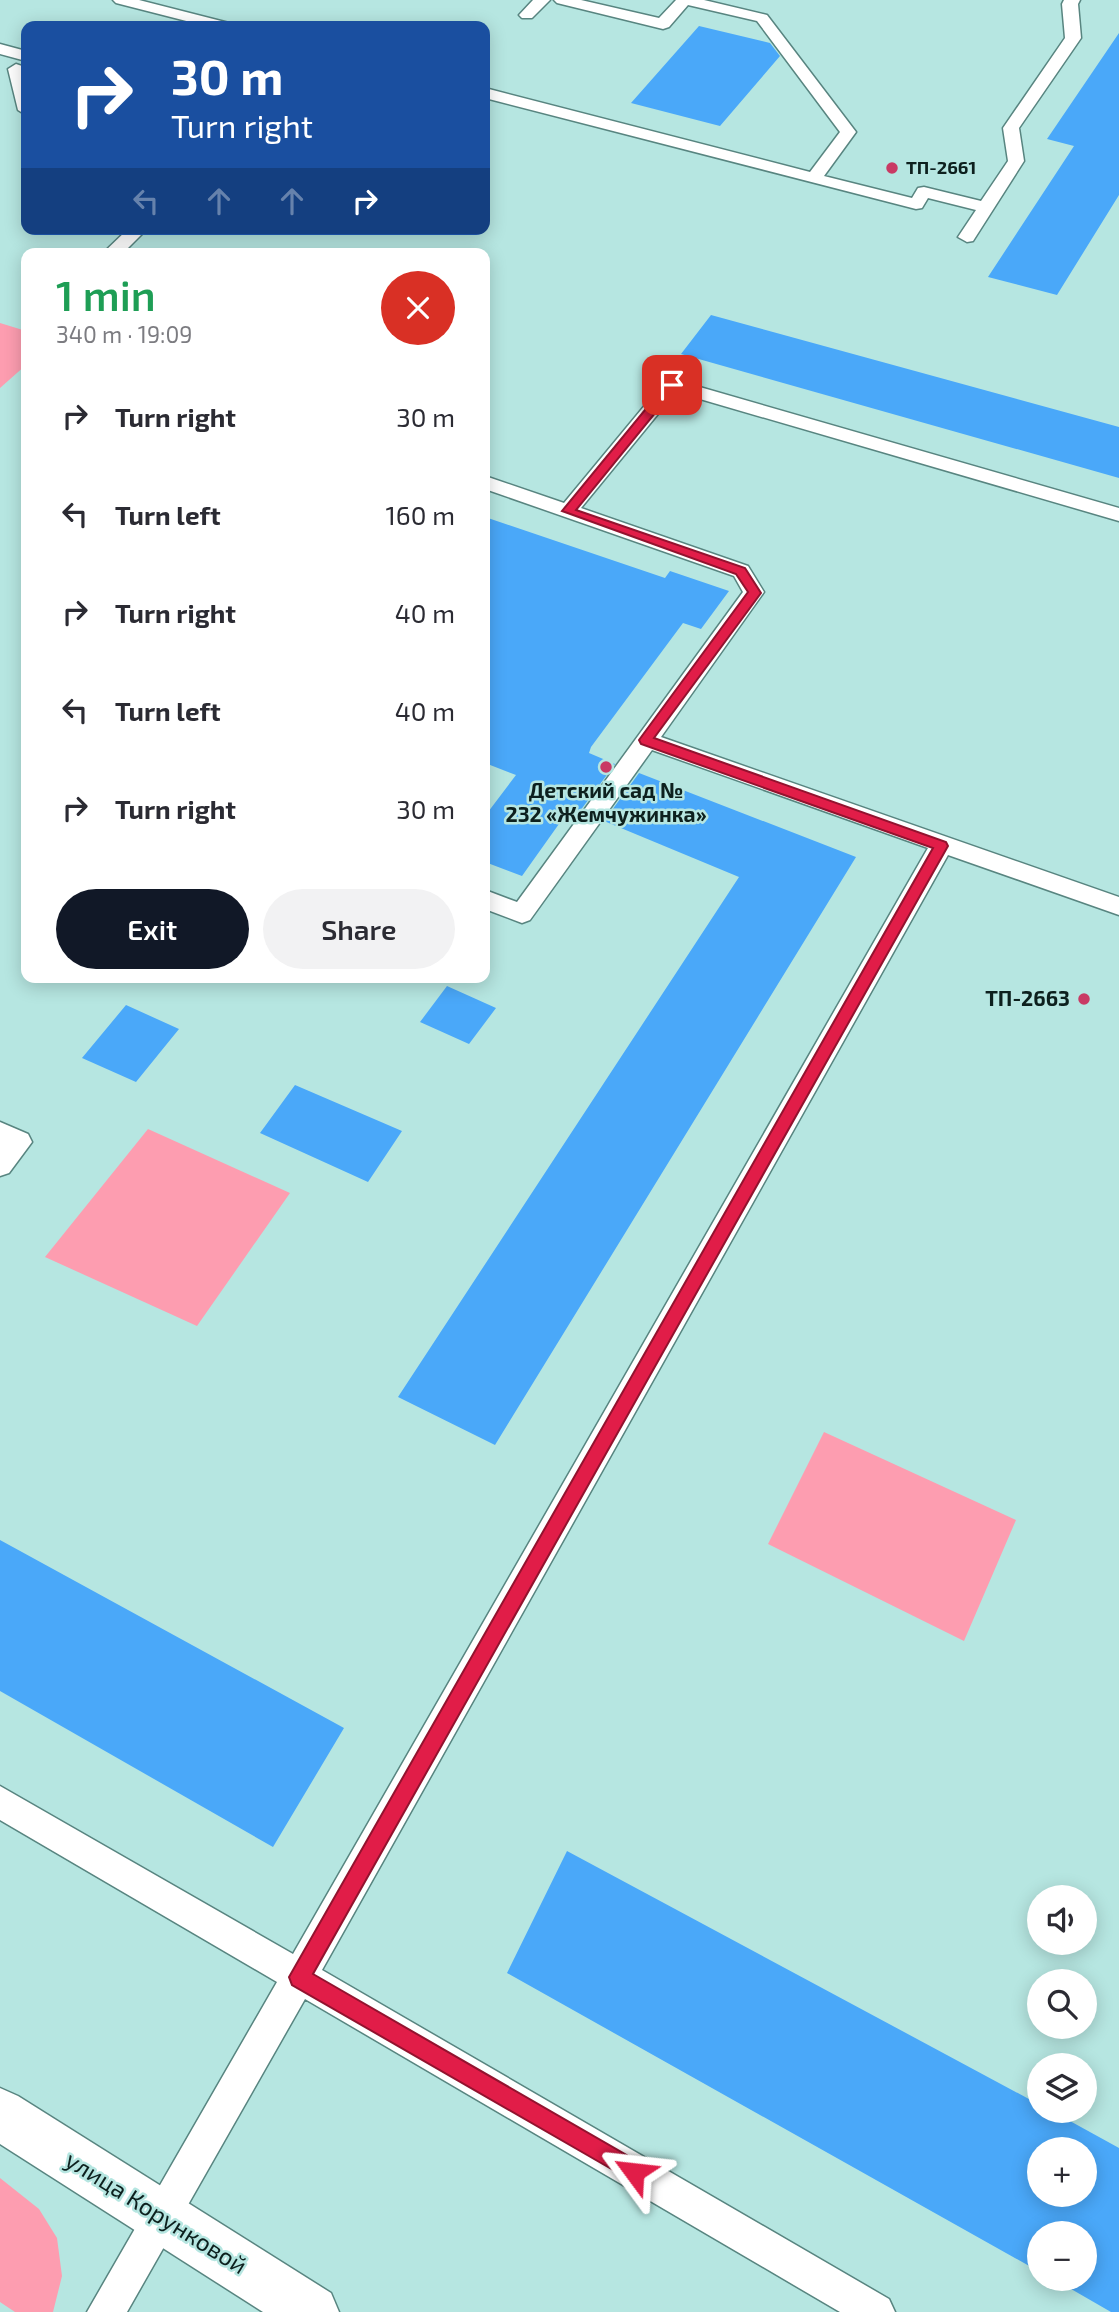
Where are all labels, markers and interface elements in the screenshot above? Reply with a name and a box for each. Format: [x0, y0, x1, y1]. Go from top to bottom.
text: 30 m [171, 46, 283, 105]
icon: right [56, 49, 147, 140]
text: Turn right [171, 106, 313, 144]
place label: ТП-2661 [906, 156, 976, 178]
marker: ТП-2661 [884, 160, 900, 176]
icon: left [127, 182, 165, 220]
icon: ahead [200, 182, 238, 220]
icon: ahead [273, 182, 311, 220]
icon: right [346, 182, 384, 220]
text: 1 min [56, 269, 156, 319]
button: close [381, 271, 455, 345]
text: 340 m · 19:09 [56, 320, 193, 348]
pin [642, 355, 702, 415]
icon: arrive [653, 366, 691, 404]
icon: right [56, 397, 94, 435]
text: Turn right [115, 401, 236, 432]
text: 30 m [396, 401, 455, 432]
icon: left [56, 495, 94, 533]
text: Turn left [115, 499, 221, 530]
text: 160 m [386, 499, 455, 530]
icon: right [56, 593, 94, 631]
text: Turn right [115, 597, 236, 628]
text: 40 m [395, 597, 455, 628]
icon: left [56, 691, 94, 729]
text: Turn left [115, 695, 221, 726]
text: 40 m [395, 695, 455, 726]
marker: Детский сад № 232 «Жемчужинка» [598, 759, 614, 775]
place label: Детский сад № 232 «Жемчужинка» [505, 777, 707, 826]
icon: right [56, 789, 94, 827]
text: Turn right [115, 793, 236, 824]
text: 30 m [396, 793, 455, 824]
button: Exit [56, 889, 249, 969]
button: Share [263, 889, 455, 969]
place label: ТП-2663 [985, 985, 1070, 1010]
marker: ТП-2663 [1076, 991, 1092, 1007]
map controls [1027, 1885, 1097, 2291]
button: sound [1027, 1885, 1097, 1955]
button: search [1027, 1969, 1097, 2039]
button: layers [1027, 2053, 1097, 2123]
position arrow [597, 2135, 671, 2209]
button: + [1027, 2137, 1097, 2207]
street label: улица Корунковой [60, 2144, 253, 2280]
button: − [1027, 2221, 1097, 2291]

